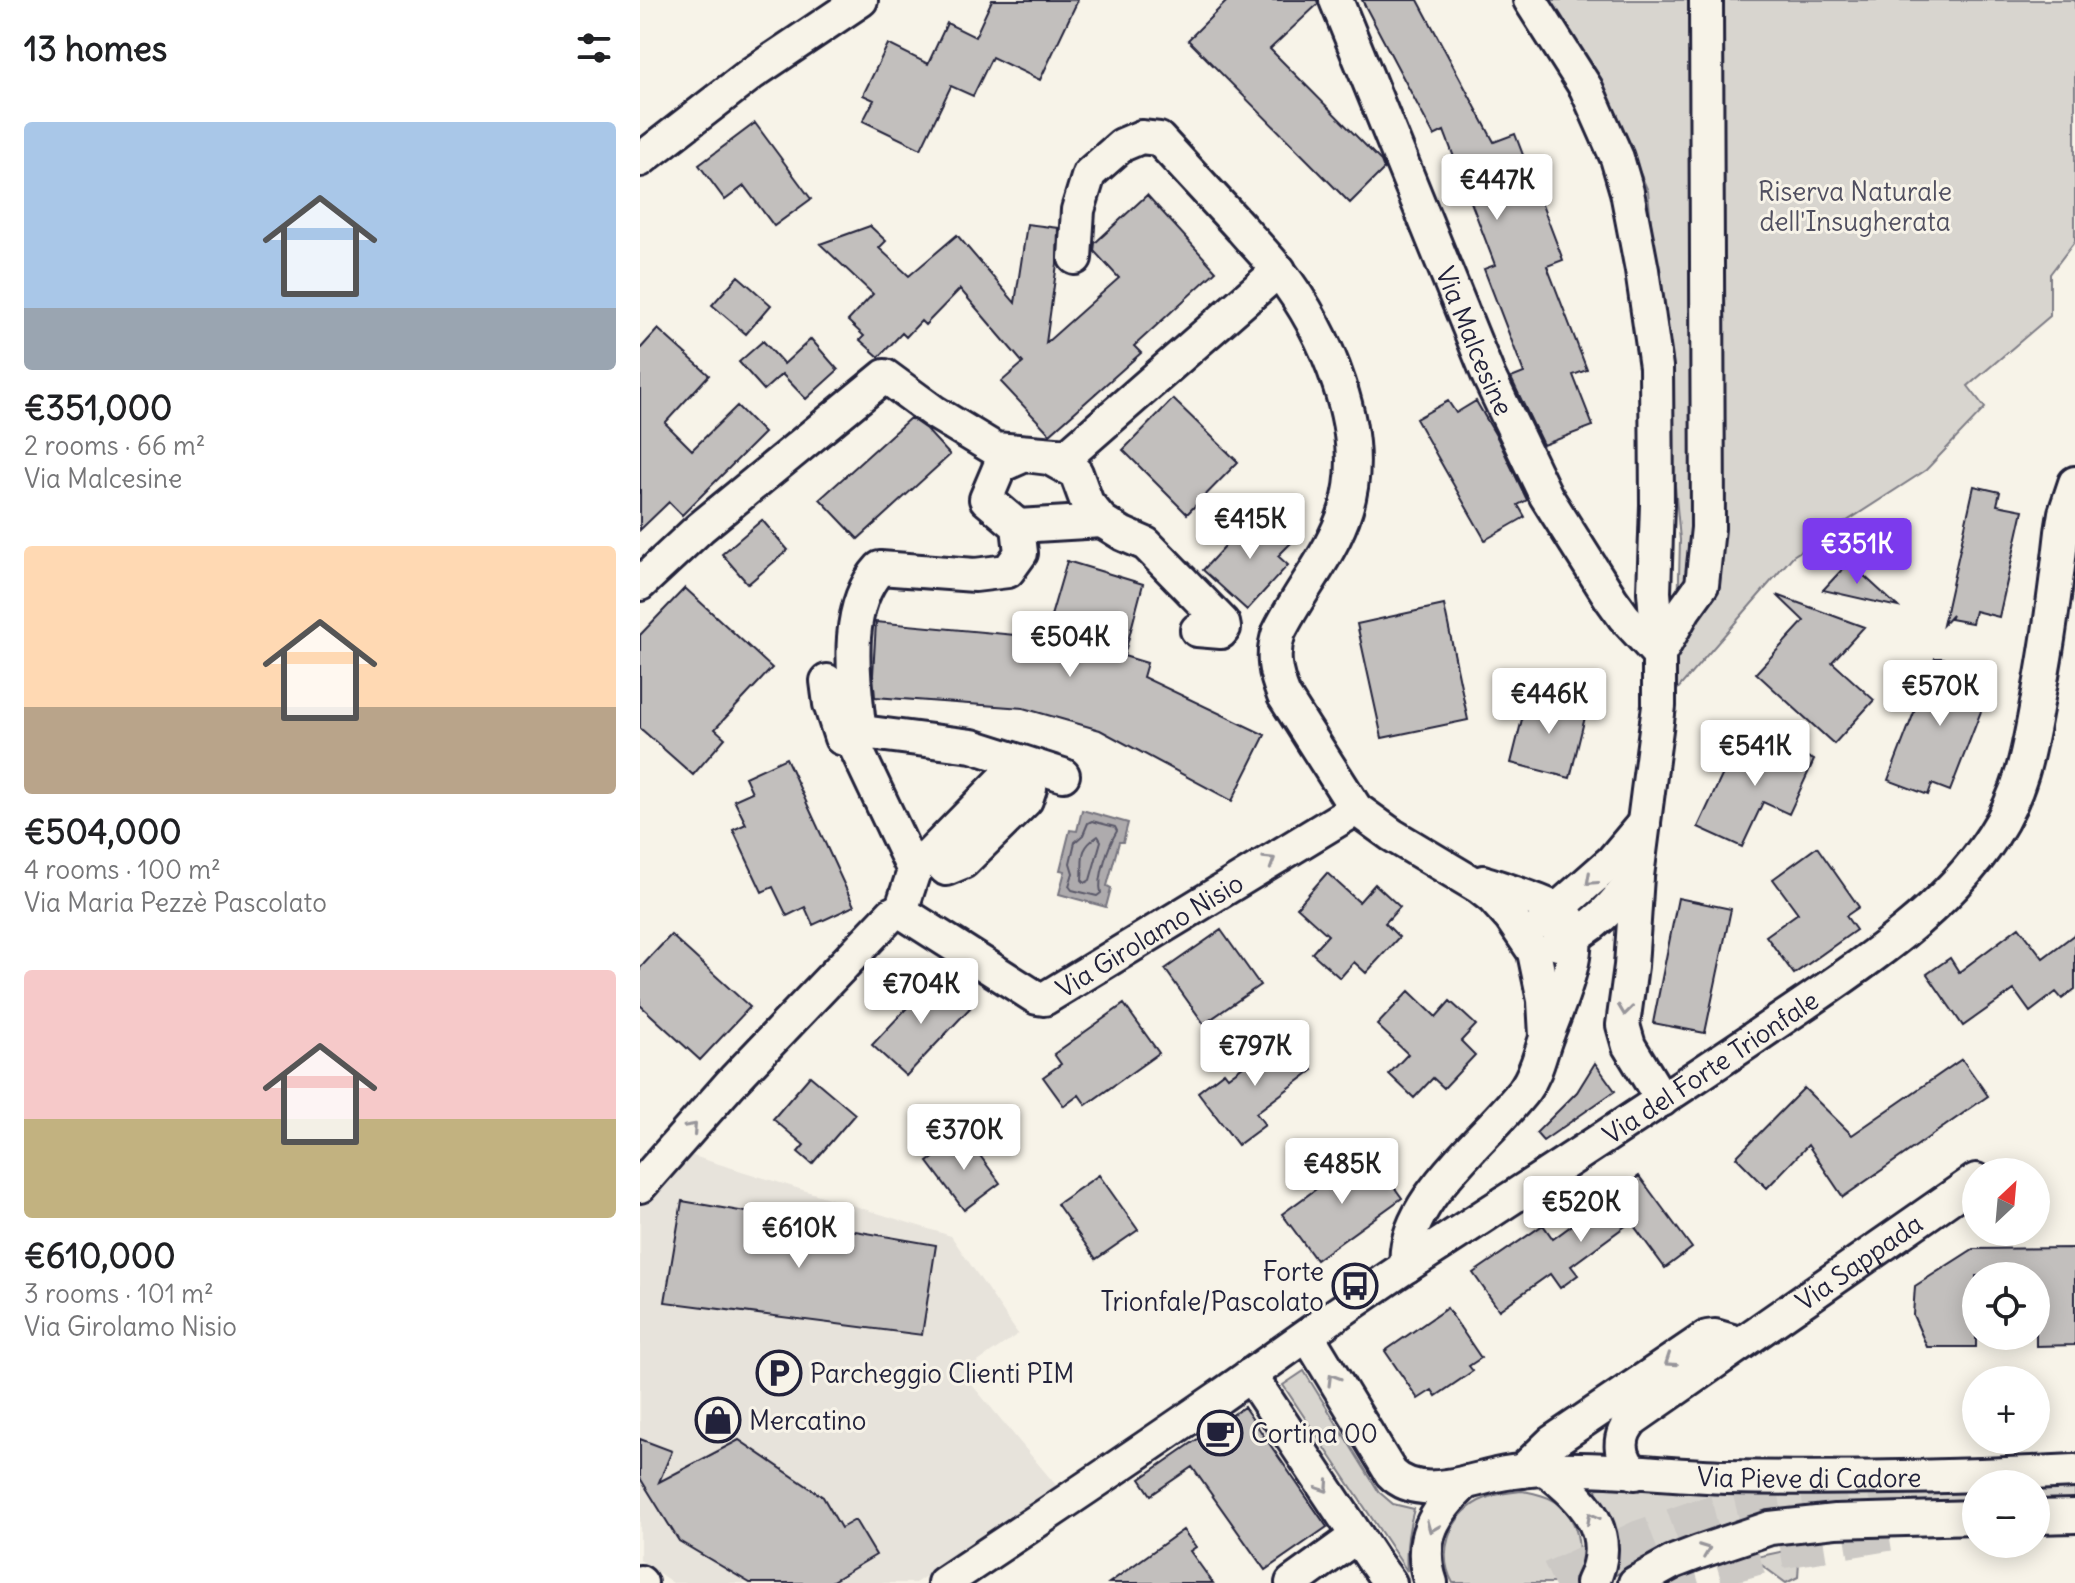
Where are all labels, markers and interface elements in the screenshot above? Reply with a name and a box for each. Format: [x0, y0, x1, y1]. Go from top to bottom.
icon: filters [572, 26, 616, 70]
text: 13 homes [24, 27, 167, 70]
pin: €447K [1441, 154, 1553, 222]
text: €447K [1459, 163, 1535, 196]
icon: home [248, 174, 392, 318]
park label: Riserva Naturale dell'Insugherata [1758, 175, 1952, 238]
street label: Via Malcesine [1429, 261, 1521, 420]
text: €351,000 [24, 386, 172, 429]
text: 2 rooms · 66 m² [24, 429, 206, 462]
text: Via Malcesine [24, 462, 182, 495]
pin: €415K [1194, 493, 1306, 561]
text: €415K [1214, 502, 1286, 535]
pin: €351K [1801, 518, 1913, 586]
text: €351K [1821, 527, 1893, 560]
icon: home [248, 598, 392, 742]
pin: €504K [1014, 611, 1126, 679]
text: €504K [1030, 620, 1110, 653]
pin: €570K [1884, 660, 1996, 728]
pin: €446K [1493, 668, 1605, 736]
text: €570K [1901, 669, 1979, 702]
text: €446K [1510, 677, 1588, 710]
pin: €541K [1699, 720, 1811, 788]
text: €541K [1719, 729, 1791, 762]
text: €504,000 [24, 810, 182, 853]
text: 4 rooms · 100 m² [24, 853, 221, 886]
one-way arrow [1261, 855, 1276, 870]
street label: Via Girolamo Nisio [1050, 865, 1249, 1004]
one-way arrow [1585, 870, 1600, 885]
text: Via Maria Pezzè Pascolato [24, 886, 327, 919]
pin: €704K [865, 958, 977, 1026]
text: €704K [882, 967, 960, 1000]
street label: Via del Forte Trionfale [1596, 983, 1824, 1151]
one-way arrow [1616, 1004, 1633, 1017]
pin: €797K [1199, 1020, 1311, 1088]
icon: home [248, 1022, 392, 1166]
text: €797K [1218, 1029, 1292, 1062]
pin: €370K [908, 1104, 1020, 1172]
text: €370K [925, 1113, 1003, 1146]
one-way arrow [682, 1122, 696, 1137]
pin: €485K [1286, 1138, 1398, 1206]
text: €485K [1303, 1147, 1381, 1180]
north arrow [1962, 1158, 2050, 1246]
map controls [1962, 1158, 2050, 1558]
pin: €520K [1525, 1176, 1637, 1244]
text: €520K [1541, 1185, 1621, 1218]
pin: €610K [743, 1202, 855, 1270]
street label: Via Sappada [1789, 1206, 1928, 1317]
text: €610K [761, 1211, 837, 1244]
text: €610,000 [24, 1234, 176, 1277]
place label: Forte Trionfale/Pascolato [1101, 1255, 1324, 1318]
bus stop icon: Forte Trionfale/Pascolato [1331, 1262, 1379, 1310]
button: locate [1962, 1262, 2050, 1350]
text: 3 rooms · 101 m² [24, 1277, 214, 1310]
text: Via Girolamo Nisio [24, 1310, 237, 1343]
parking icon: Parcheggio Clienti PIM [755, 1349, 803, 1397]
one-way arrow [1664, 1351, 1678, 1366]
place label: Parcheggio Clienti PIM [810, 1357, 1074, 1390]
button: + [1962, 1366, 2050, 1454]
one-way arrow [1328, 1373, 1343, 1388]
shop icon: Mercatino [694, 1396, 742, 1444]
place label: Mercatino [749, 1404, 866, 1437]
cafe icon: Cortina 00 [1196, 1409, 1244, 1457]
place label: Cortina 00 [1251, 1417, 1378, 1450]
street label: Via Pieve di Cadore [1696, 1459, 1922, 1494]
button: − [1962, 1470, 2050, 1558]
one-way arrow [1314, 1478, 1329, 1492]
one-way arrow [1586, 1512, 1601, 1526]
one-way arrow [1425, 1519, 1442, 1533]
one-way arrow [1697, 1543, 1711, 1560]

